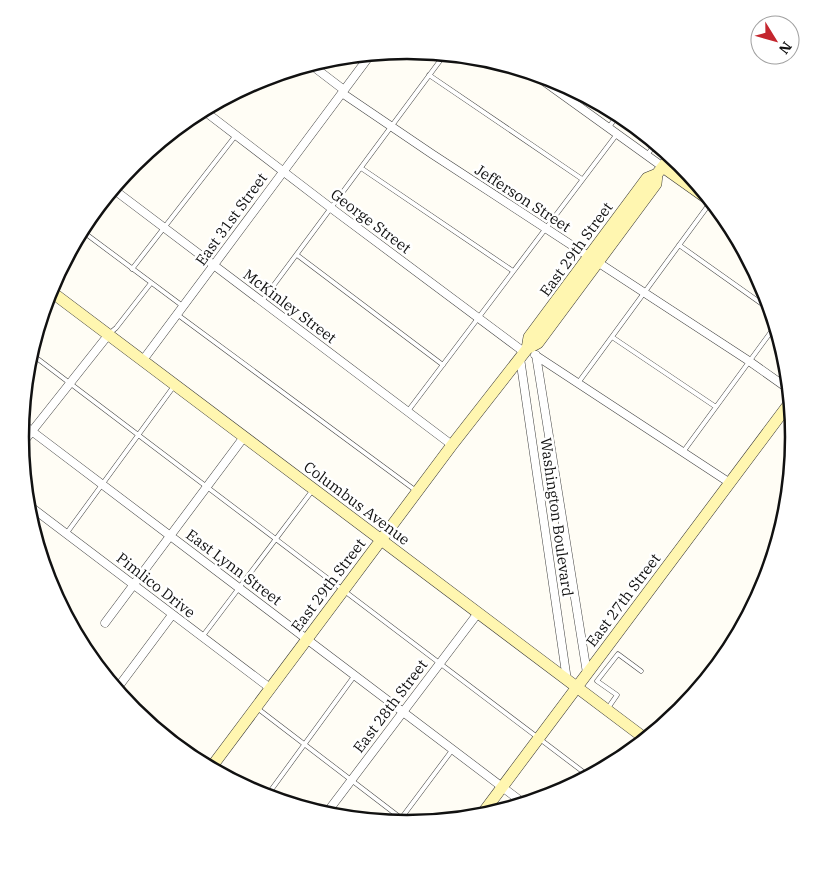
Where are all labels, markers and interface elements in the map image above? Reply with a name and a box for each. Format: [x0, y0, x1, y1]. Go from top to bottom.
north arrow [750, 15, 800, 65]
text: N [775, 38, 796, 58]
street label: Jefferson Street [471, 160, 575, 236]
street label: East 31st Street [191, 169, 271, 269]
street label: George Street [327, 185, 415, 257]
street label: East 29th Street [535, 198, 617, 300]
street label: McKinley Street [240, 265, 340, 347]
street label: Washington Boulevard [536, 437, 578, 597]
street label: Columbus Avenue [300, 457, 414, 549]
street label: East Lynn Street [182, 525, 286, 609]
street label: East 29th Street [287, 535, 369, 635]
street label: Pimlico Drive [113, 548, 199, 622]
street label: East 27th Street [582, 550, 664, 650]
street label: East 28th Street [349, 656, 431, 756]

